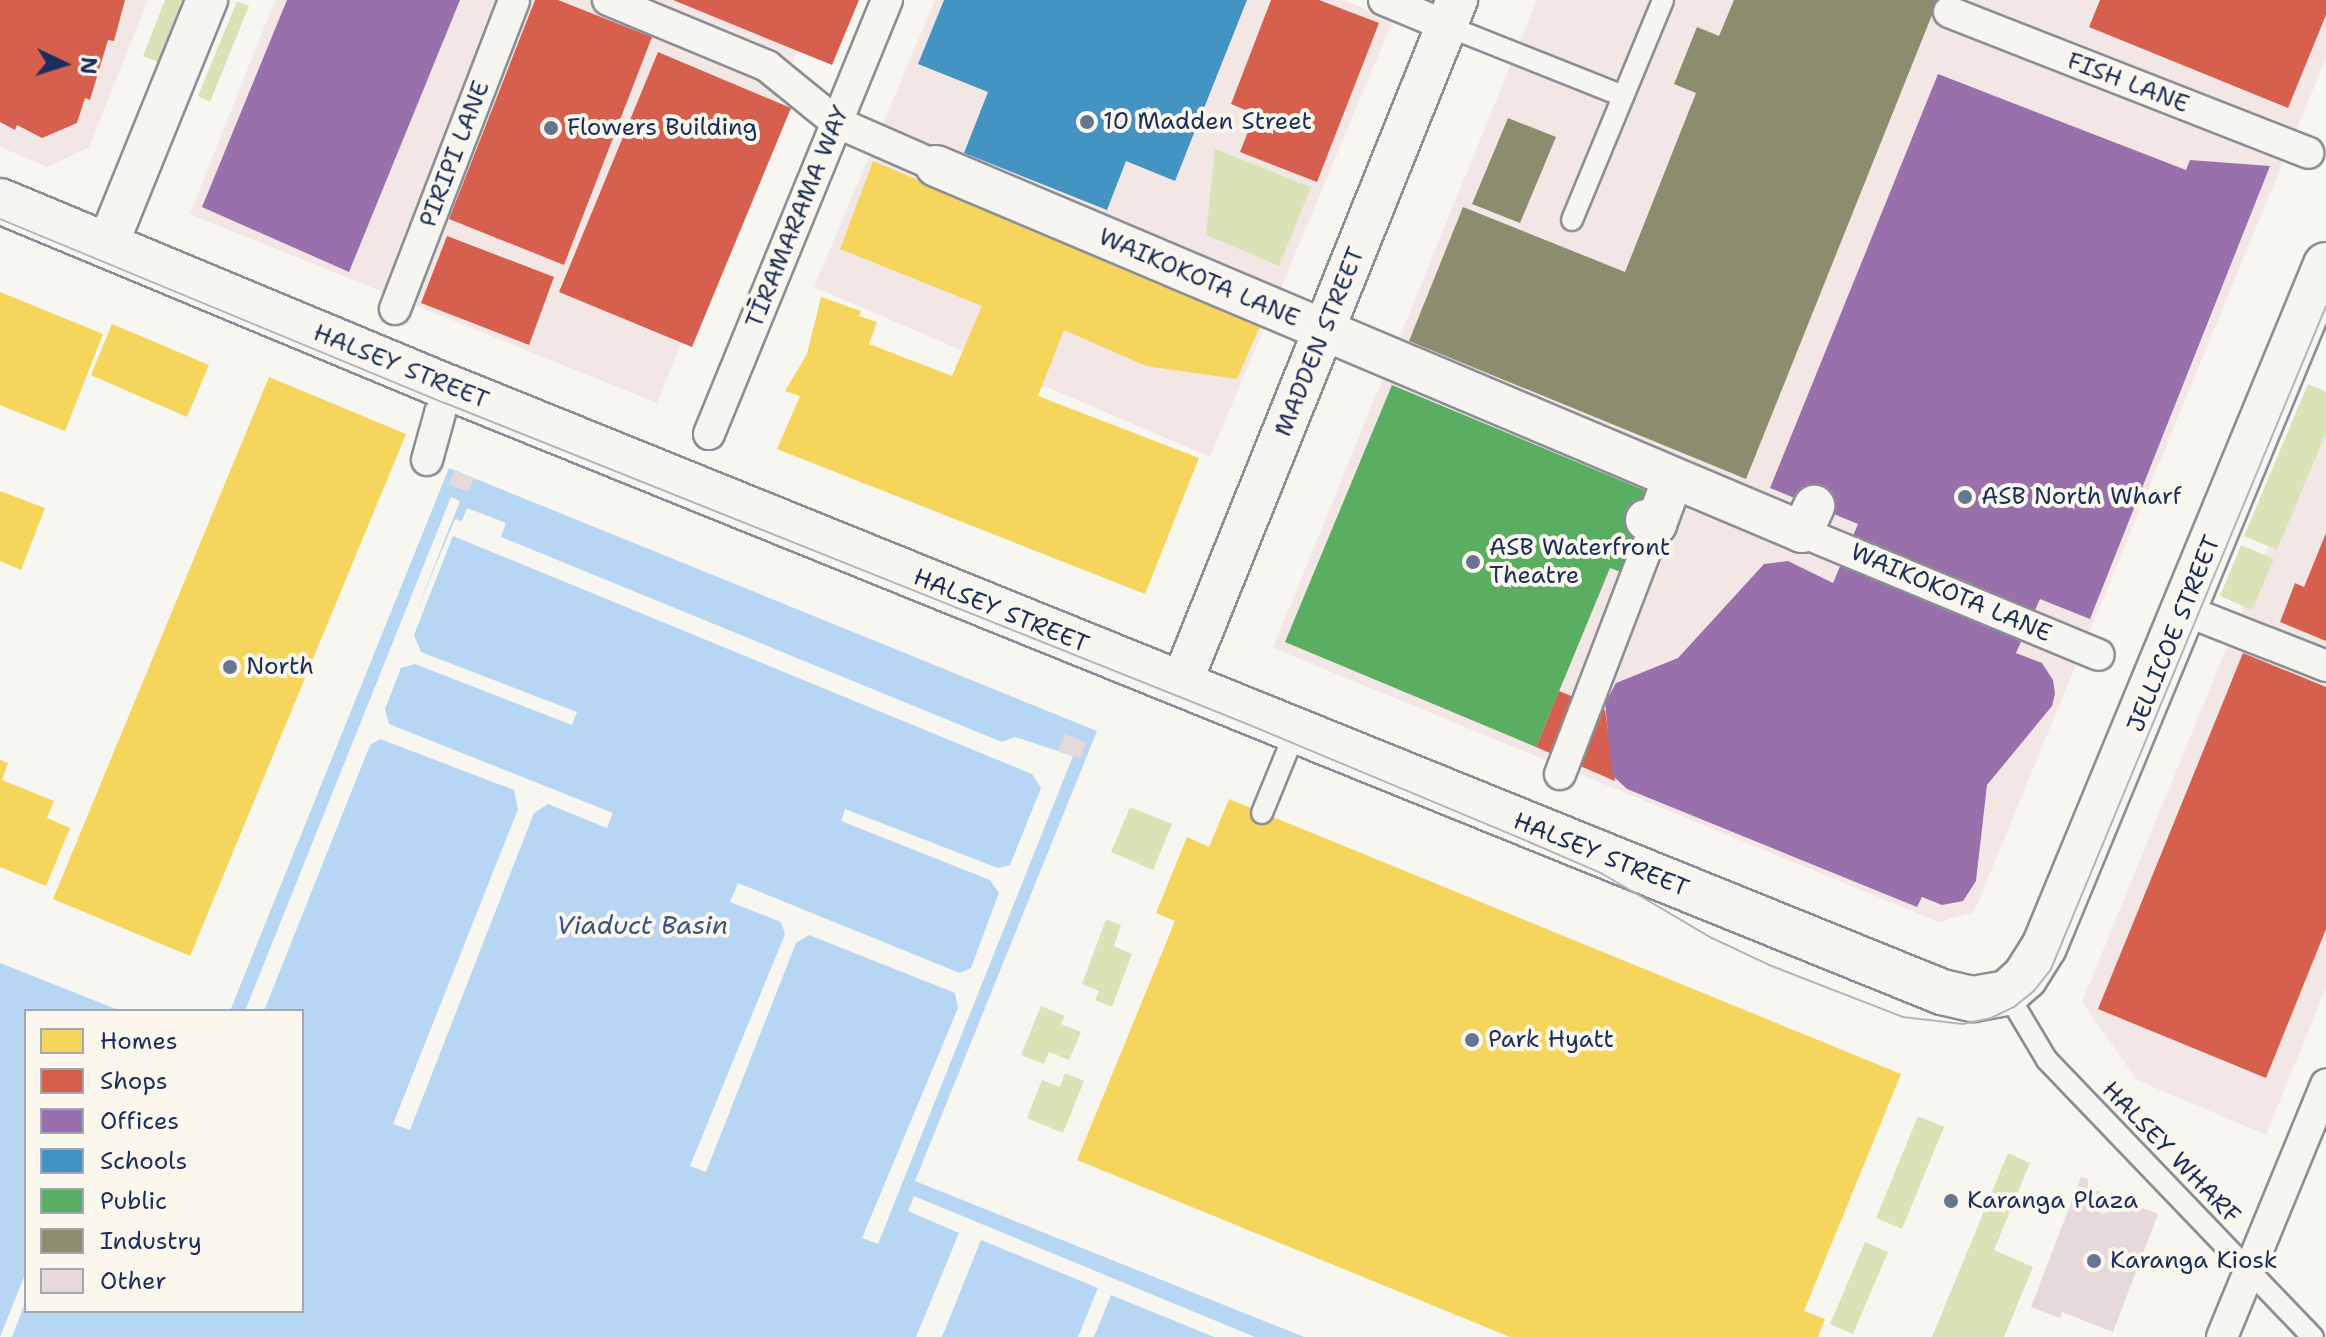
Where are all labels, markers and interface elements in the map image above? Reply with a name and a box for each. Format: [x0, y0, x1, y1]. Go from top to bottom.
north arrow [24, 24, 104, 104]
street label: FISH LANE [2063, 47, 2193, 119]
text: N [73, 56, 104, 75]
street label: PIRIPI LANE [414, 77, 496, 231]
street label: TĪRAMARAMA WAY [740, 102, 856, 332]
place label: 10 Madden Street [1103, 108, 1312, 136]
marker: 10 Madden Street [1078, 113, 1096, 131]
place label: Flowers Building [567, 114, 757, 142]
marker: Flowers Building [542, 119, 560, 137]
street label: WAIKOKOTA LANE [1094, 223, 1304, 333]
street label: MADDEN STREET [1269, 243, 1371, 441]
street label: HALSEY STREET [309, 319, 493, 415]
place label: ASB North Wharf [1981, 483, 2181, 511]
marker: ASB North Wharf [1956, 488, 1974, 506]
street label: JELLICOE STREET [2121, 531, 2227, 737]
place label: ASB Waterfront Theatre [1489, 534, 1670, 590]
street label: WAIKOKOTA LANE [1846, 538, 2056, 648]
marker: ASB Waterfront Theatre [1464, 553, 1482, 571]
street label: HALSEY STREET [909, 563, 1093, 659]
place label: North [246, 653, 314, 681]
marker: North [221, 658, 239, 676]
street label: HALSEY STREET [1509, 807, 1693, 903]
water label: Viaduct Basin [556, 909, 728, 941]
legend [24, 1009, 304, 1313]
text: Homes [100, 1025, 178, 1057]
place label: Park Hyatt [1488, 1026, 1614, 1054]
marker: Park Hyatt [1463, 1031, 1481, 1049]
text: Shops [100, 1065, 168, 1097]
street label: HALSEY WHARF [2096, 1076, 2246, 1230]
text: Offices [100, 1105, 179, 1137]
text: Schools [100, 1145, 187, 1177]
text: Public [100, 1185, 167, 1217]
place label: Karanga Plaza [1967, 1187, 2138, 1215]
marker: Karanga Plaza [1942, 1192, 1960, 1210]
text: Industry [100, 1225, 202, 1257]
place label: Karanga Kiosk [2110, 1247, 2278, 1275]
marker: Karanga Kiosk [2085, 1252, 2103, 1270]
text: Other [100, 1265, 167, 1297]

